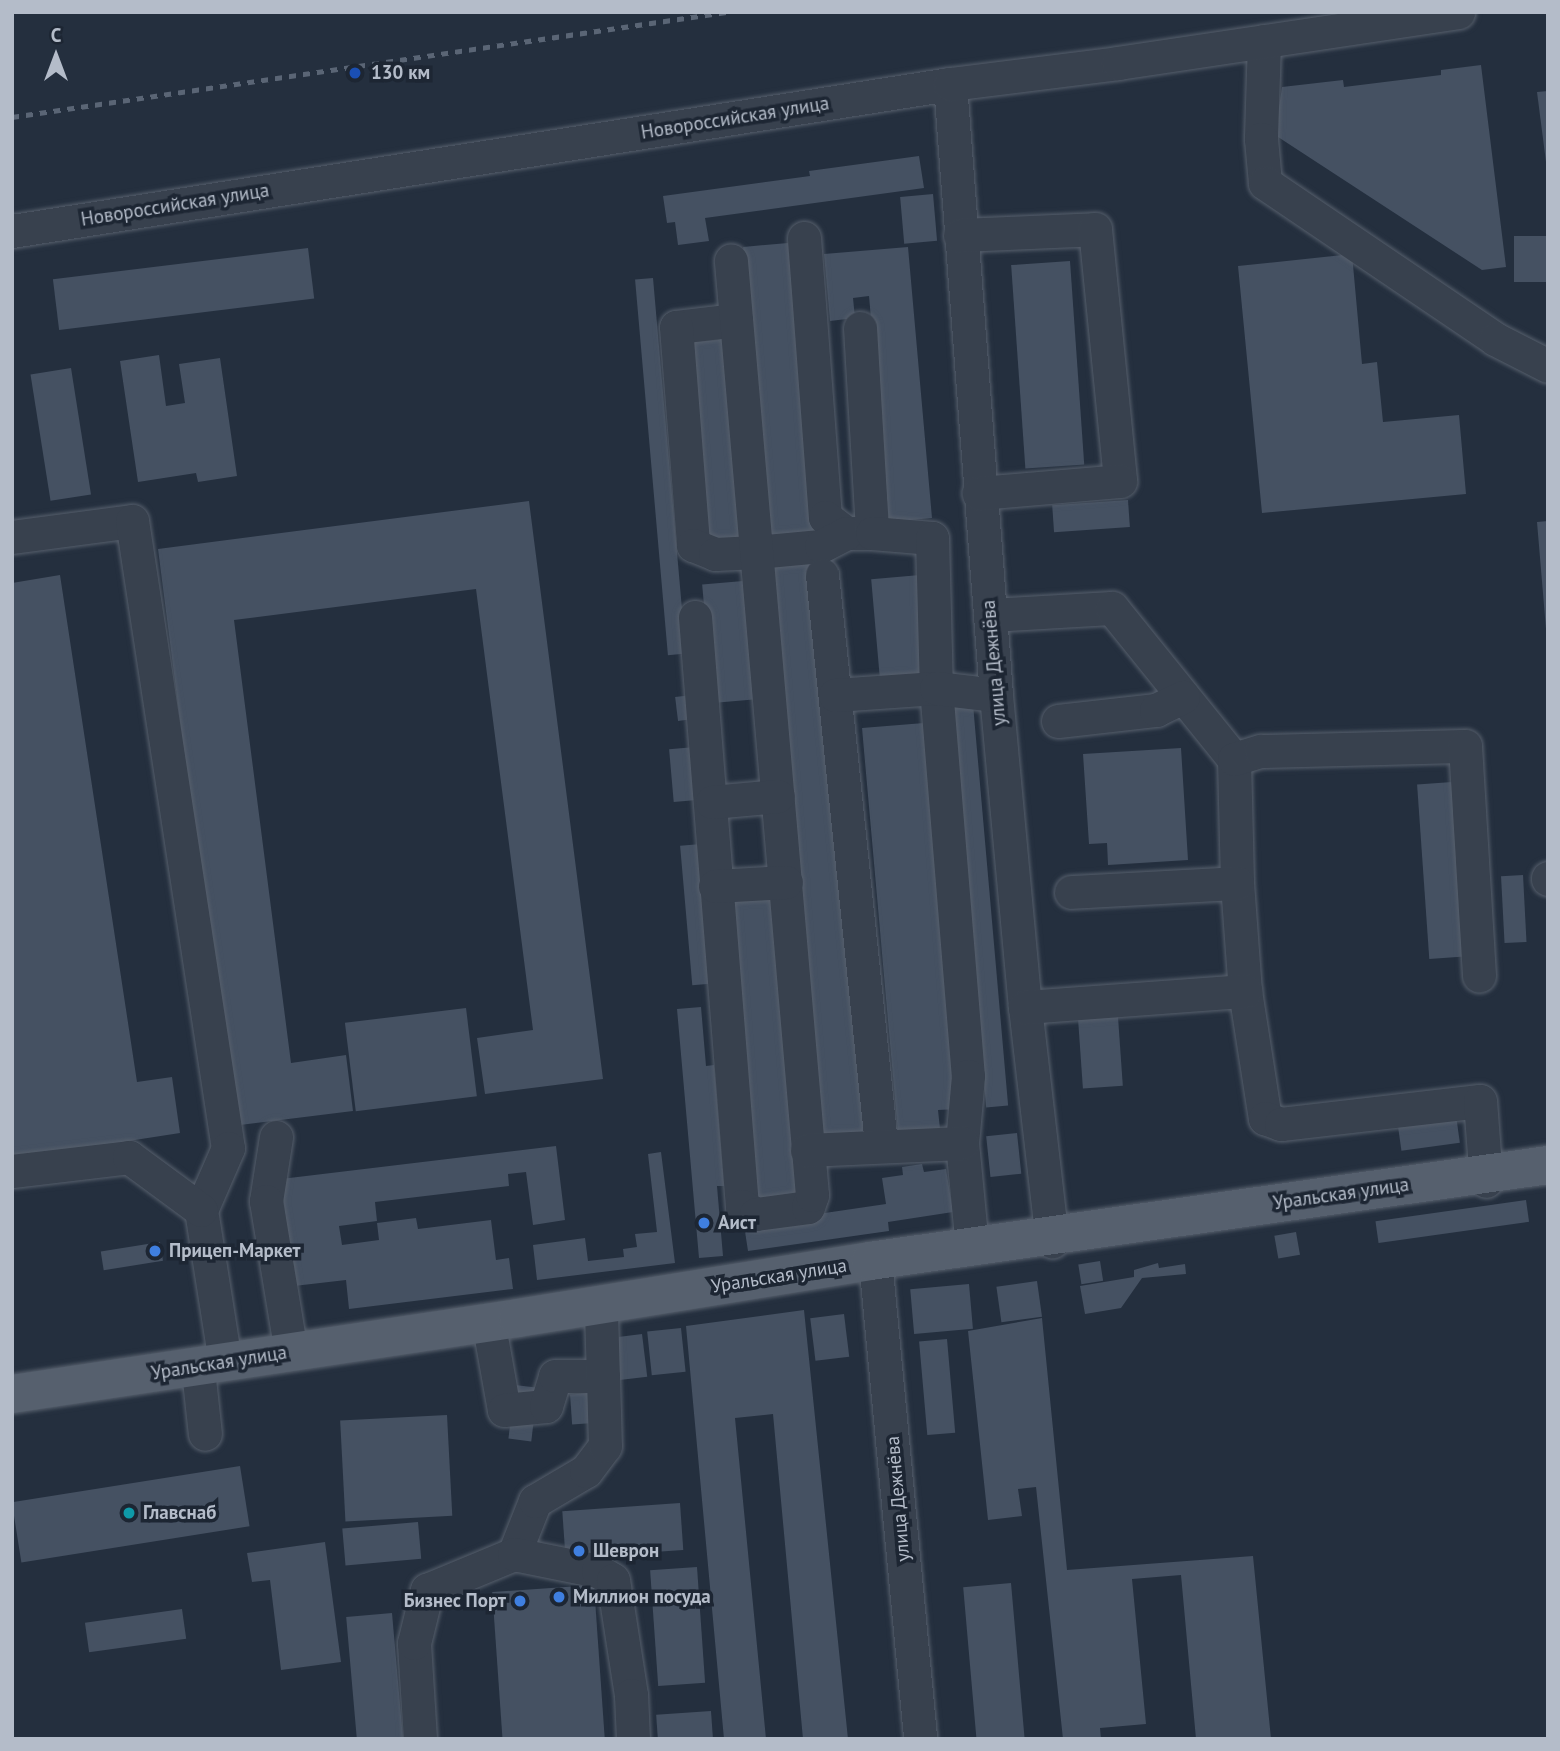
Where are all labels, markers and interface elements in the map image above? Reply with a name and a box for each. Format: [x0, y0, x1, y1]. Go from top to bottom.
north arrow [21, 21, 91, 91]
text: С [51, 23, 61, 47]
place label: 130 км [371, 62, 430, 84]
marker: 130 км [345, 63, 365, 83]
street label: Новороссийская улица [639, 92, 831, 144]
street label: Новороссийская улица [79, 179, 271, 231]
street label: улица Дежнёва [977, 599, 1011, 727]
street label: Уральская улица [1272, 1173, 1410, 1215]
place label: Аист [718, 1212, 756, 1234]
marker: Аист [696, 1215, 712, 1231]
place label: Прицеп-Маркет [169, 1240, 300, 1262]
marker: Прицеп-Маркет [147, 1243, 163, 1259]
street label: Уральская улица [710, 1254, 848, 1298]
street label: Уральская улица [150, 1341, 288, 1385]
street label: улица Дежнёва [881, 1435, 915, 1563]
place label: Главснаб [143, 1502, 216, 1524]
marker: Главснаб [121, 1505, 137, 1521]
place label: Шеврон [593, 1540, 659, 1562]
marker: Шеврон [571, 1543, 587, 1559]
place label: Миллион посуда [573, 1586, 711, 1608]
marker: Миллион посуда [551, 1589, 567, 1605]
place label: Бизнес Порт [403, 1590, 506, 1612]
marker: Бизнес Порт [512, 1593, 528, 1609]

